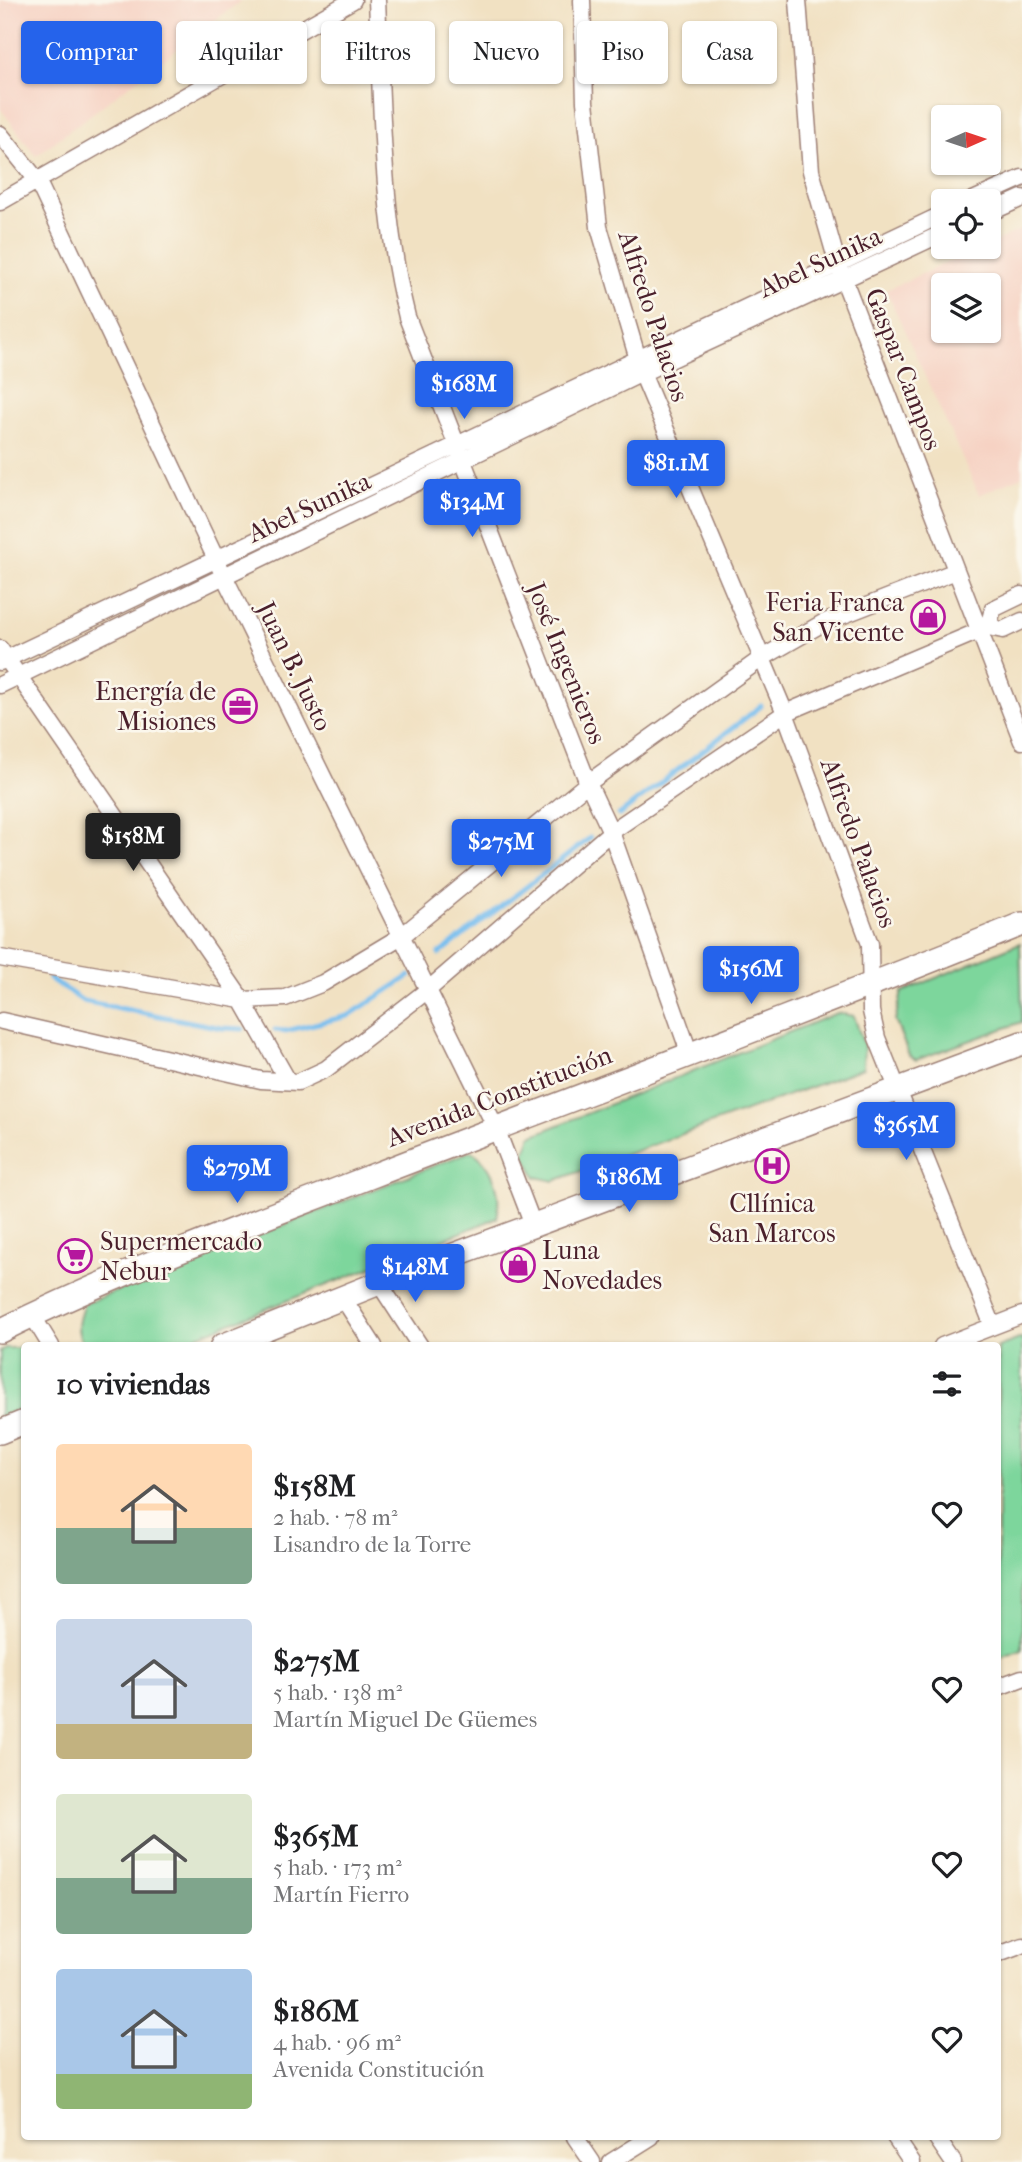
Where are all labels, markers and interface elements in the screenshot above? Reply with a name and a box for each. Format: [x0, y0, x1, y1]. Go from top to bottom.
chip: Comprar [21, 21, 162, 84]
chip: Alquilar [176, 21, 307, 84]
chip: Filtros [321, 21, 435, 84]
chip: Nuevo [449, 21, 563, 84]
chip: Piso [577, 21, 668, 84]
chip: Casa [682, 21, 777, 84]
north arrow [931, 105, 1001, 175]
map controls [931, 105, 1001, 343]
button: locate [931, 189, 1001, 259]
street label: Abel Sunika [753, 220, 888, 305]
street label: Alfredo Palacios [611, 226, 696, 405]
button: layers [931, 273, 1001, 343]
street label: Gaspar Campos [858, 284, 949, 454]
pin: $168M [415, 362, 513, 421]
text: $168M [431, 370, 497, 397]
pin: $81.1M [619, 440, 733, 500]
text: $81.1M [643, 449, 709, 476]
street label: Abel Sunika [242, 465, 377, 550]
pin: $134M [423, 480, 521, 539]
text: $134M [440, 488, 504, 515]
street label: José Ingenieros [519, 576, 613, 749]
place label: Feria Franca San Vicente [765, 587, 905, 648]
street label: Juan B. Justo [249, 595, 339, 736]
shop icon: Feria Franca San Vicente [909, 598, 947, 636]
place label: Energía de Misiones [95, 676, 216, 737]
office icon: Energía de Misiones [221, 687, 259, 725]
street label: Alfredo Palacios [813, 753, 903, 932]
pin: $158M [84, 814, 182, 873]
pin: $275M [452, 820, 550, 879]
text: $158M [101, 822, 165, 849]
text: $275M [468, 828, 534, 855]
pin: $156M [702, 946, 800, 1006]
text: $156M [719, 955, 783, 982]
street label: Avenida Constitución [381, 1039, 616, 1154]
pin: $365M [857, 1102, 955, 1162]
text: $365M [873, 1111, 939, 1138]
pin: $279M [188, 1146, 286, 1205]
hospital icon: Cllínica San Marcos [753, 1147, 791, 1185]
text: $279M [203, 1154, 271, 1181]
pin: $186M [580, 1154, 678, 1214]
text: $186M [596, 1163, 662, 1190]
place label: Cllínica San Marcos [708, 1188, 836, 1249]
place label: Supermercado Nebur [100, 1226, 262, 1287]
place label: Luna Novedades [542, 1235, 662, 1296]
supermarket icon: Supermercado Nebur [56, 1237, 94, 1275]
pin: $148M [366, 1244, 464, 1304]
shop icon: Luna Novedades [499, 1246, 537, 1284]
text: $148M [381, 1253, 449, 1280]
icon: filters [928, 1365, 966, 1403]
text: 10 viviendas [56, 1367, 210, 1402]
text: $158M [273, 1469, 356, 1504]
icon: home [112, 1472, 196, 1556]
icon: heart [928, 1495, 966, 1533]
text: 2 hab. · 78 m² [273, 1504, 397, 1531]
text: Lisandro de la Torre [273, 1531, 471, 1558]
text: $275M [273, 1644, 360, 1679]
icon: home [112, 1647, 196, 1731]
icon: heart [928, 1670, 966, 1708]
text: 5 hab. · 138 m² [273, 1679, 402, 1706]
text: Martín Miguel De Güemes [273, 1706, 537, 1733]
text: $365M [273, 1819, 358, 1854]
icon: home [112, 1822, 196, 1906]
icon: heart [928, 1845, 966, 1883]
text: 5 hab. · 173 m² [273, 1854, 402, 1881]
text: Martín Fierro [273, 1881, 409, 1908]
text: $186M [273, 1994, 359, 2029]
icon: home [112, 1997, 196, 2081]
icon: heart [928, 2020, 966, 2058]
text: 4 hab. · 96 m² [273, 2029, 401, 2056]
text: Avenida Constitución [273, 2056, 484, 2083]

